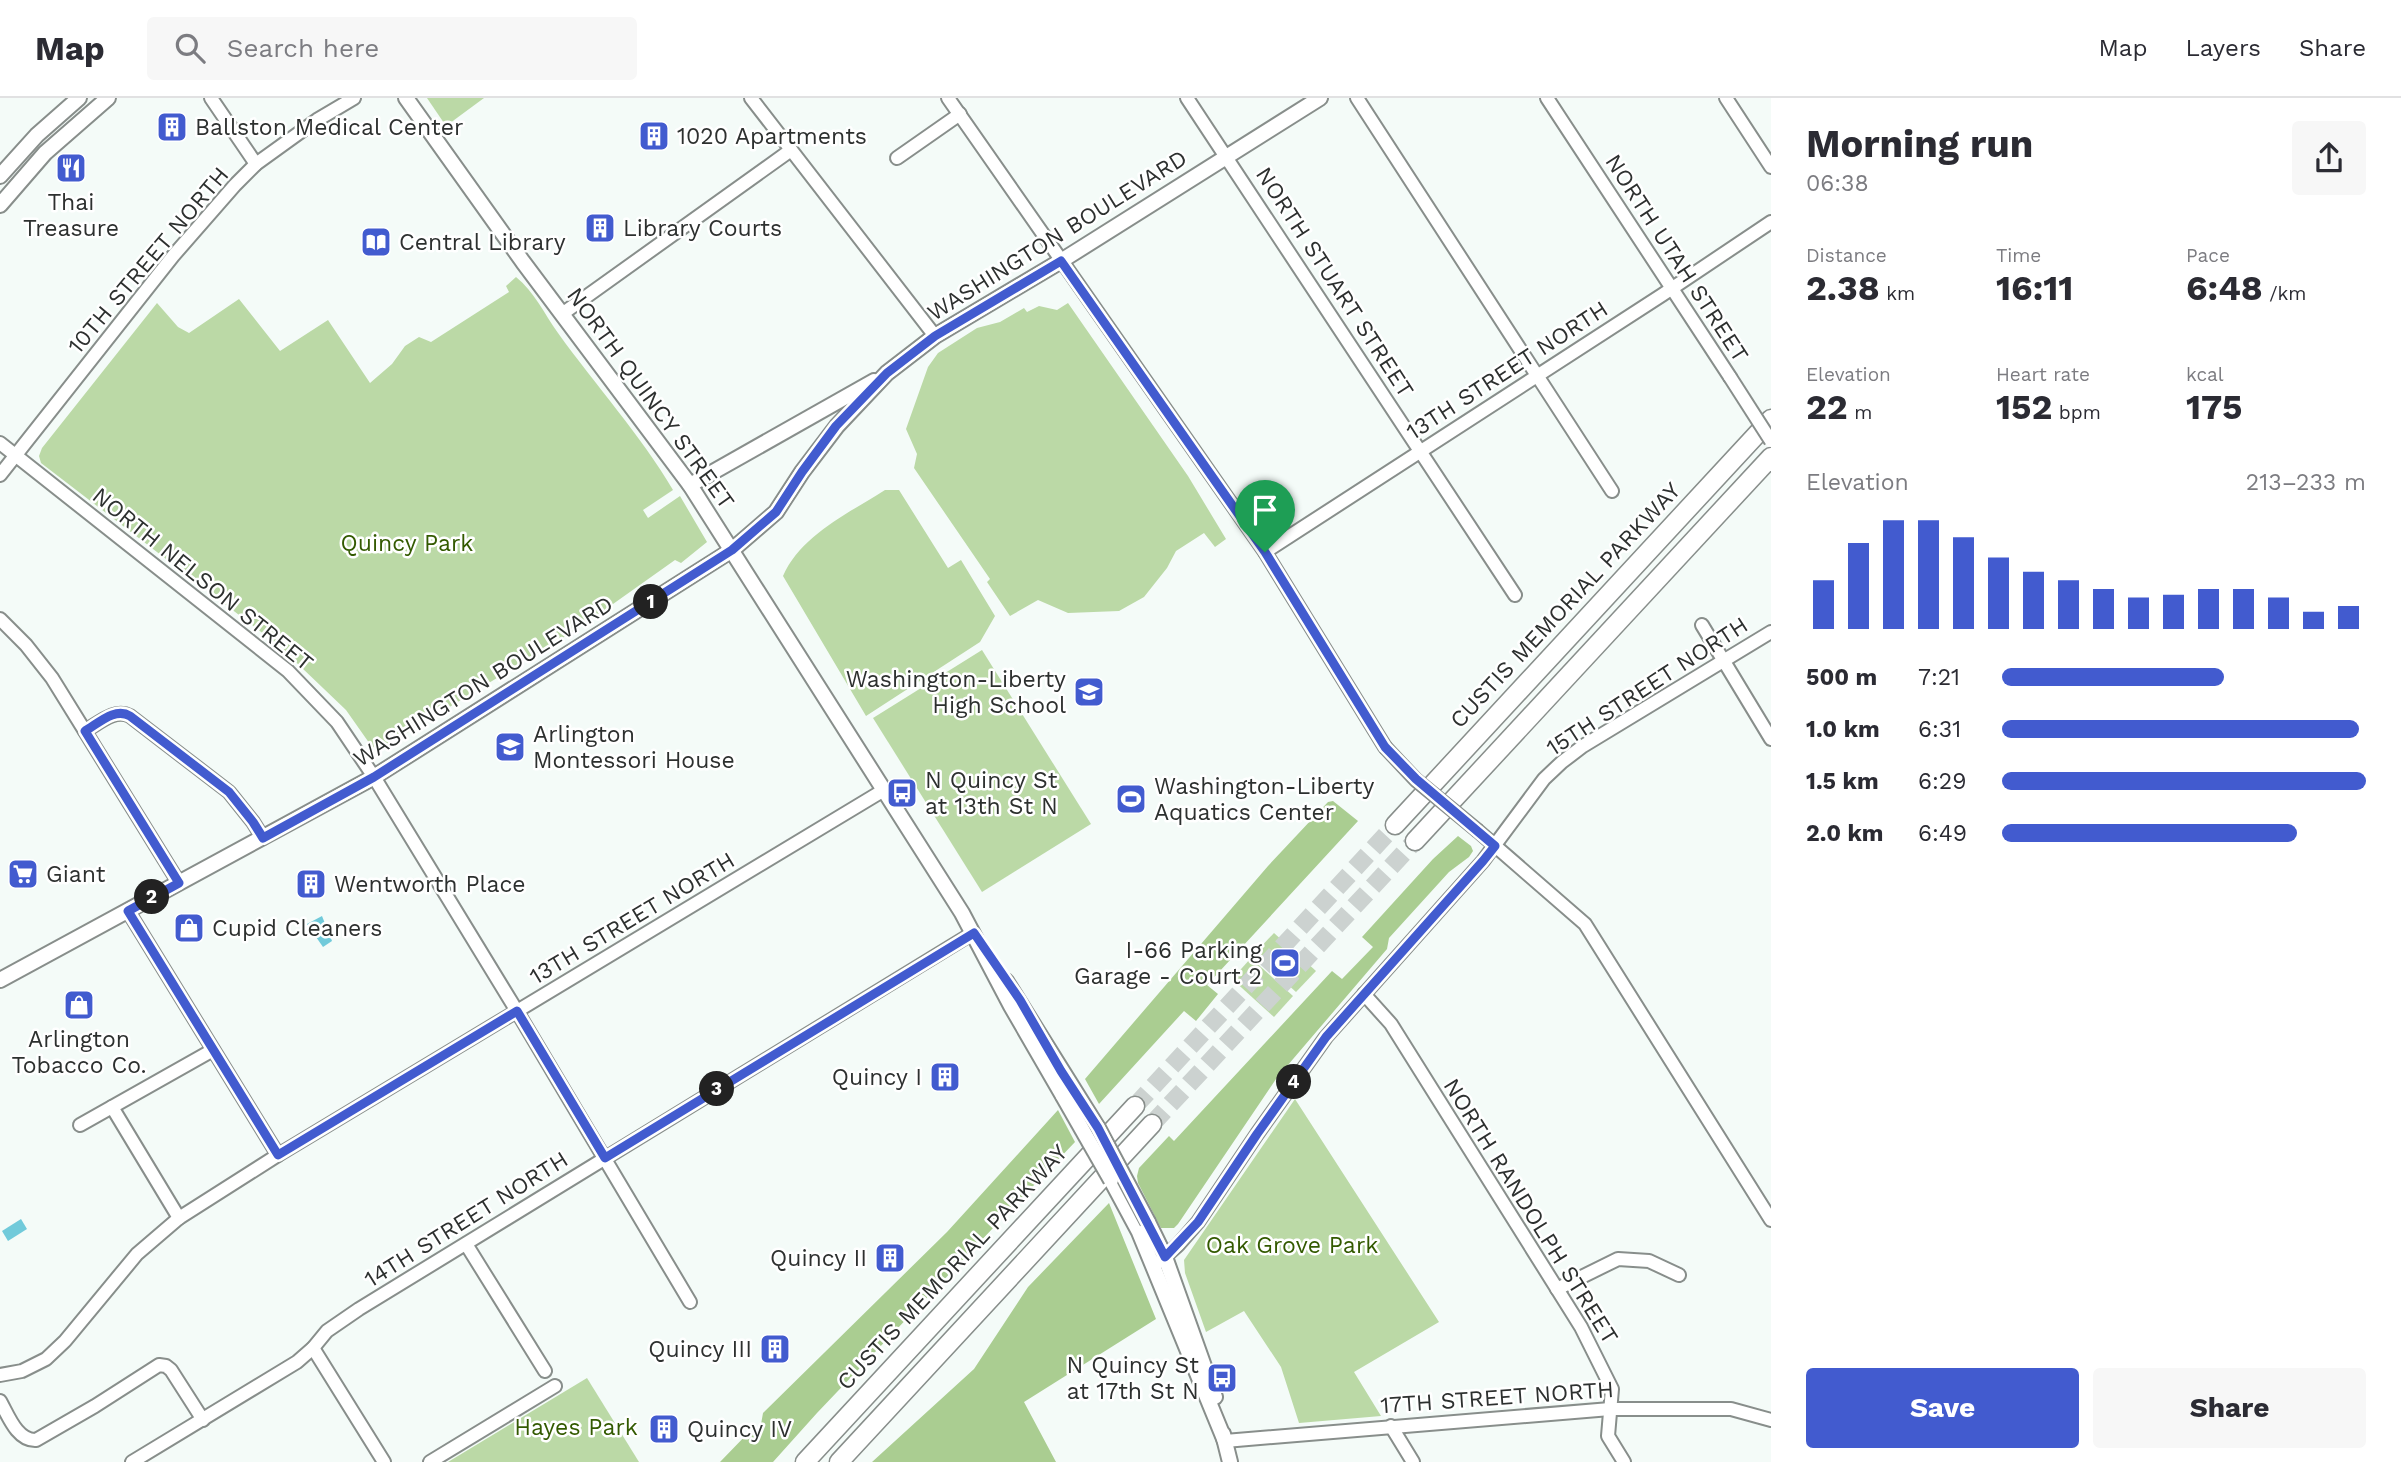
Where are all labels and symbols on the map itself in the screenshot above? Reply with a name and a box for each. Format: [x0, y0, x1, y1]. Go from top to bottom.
building icon: Ballston Medical Center [155, 110, 189, 144]
place label: Ballston Medical Center [195, 114, 463, 141]
building icon: 1020 Apartments [637, 119, 671, 153]
place label: 1020 Apartments [677, 123, 867, 150]
street label: WASHINGTON BOULEVARD [923, 144, 1192, 327]
street label: NORTH UTAH STREET [1599, 149, 1754, 367]
restaurant icon: Thai Treasure [54, 151, 88, 185]
street label: 10TH STREET NORTH [62, 162, 234, 359]
street label: NORTH STUART STREET [1250, 162, 1419, 402]
place label: Thai Treasure [23, 189, 119, 242]
building icon: Library Courts [583, 211, 617, 245]
place label: Library Courts [623, 215, 782, 242]
library icon: Central Library [359, 225, 393, 259]
place label: Central Library [399, 229, 566, 256]
street label: NORTH QUINCY STREET [561, 282, 740, 514]
street label: 13TH STREET NORTH [1402, 295, 1613, 446]
street label: CUSTIS MEMORIAL PARKWAY [1445, 477, 1686, 734]
pin [1235, 480, 1295, 552]
street label: NORTH NELSON STREET [87, 482, 319, 677]
park label: Quincy Park [341, 530, 473, 557]
pin: 1 [634, 584, 668, 620]
street label: WASHINGTON BOULEVARD [349, 590, 618, 773]
street label: 15TH STREET NORTH [1542, 611, 1753, 762]
place label: Washington-Liberty High School [846, 666, 1066, 719]
school or university icon: Washington-Liberty High School [1072, 675, 1106, 709]
place label: Arlington Montessori House [533, 721, 735, 774]
school or university icon: Arlington Montessori House [493, 730, 527, 764]
place label: N Quincy St at 13th St N [925, 767, 1058, 820]
place label: Washington-Liberty Aquatics Center [1154, 773, 1374, 826]
bus stop icon: N Quincy St at 13th St N [885, 776, 919, 810]
sports icon: Washington-Liberty Aquatics Center [1114, 782, 1148, 816]
street label: 13TH STREET NORTH [525, 846, 740, 990]
supermarket icon: Giant [6, 857, 40, 891]
place label: Giant [46, 861, 106, 888]
building icon: Wentworth Place [294, 867, 328, 901]
place label: Wentworth Place [334, 871, 526, 898]
pin: 2 [134, 880, 170, 914]
shop icon: Cupid Cleaners [172, 911, 206, 945]
place label: Cupid Cleaners [212, 915, 382, 942]
place label: I-66 Parking Garage - Court 2 [1074, 937, 1263, 990]
sports icon: I-66 Parking Garage - Court 2 [1268, 946, 1302, 980]
shop icon: Arlington Tobacco Co. [62, 988, 96, 1022]
place label: Arlington Tobacco Co. [11, 1026, 147, 1079]
building icon: Quincy I [928, 1060, 962, 1094]
place label: Quincy I [832, 1064, 922, 1091]
pin: 4 [1276, 1065, 1312, 1100]
pin: 3 [700, 1072, 734, 1107]
street label: NORTH RANDOLPH STREET [1438, 1074, 1624, 1349]
street label: CUSTIS MEMORIAL PARKWAY [832, 1139, 1073, 1396]
street label: 14TH STREET NORTH [360, 1146, 573, 1293]
park label: Oak Grove Park [1206, 1232, 1378, 1259]
building icon: Quincy II [873, 1241, 907, 1275]
place label: Quincy II [770, 1245, 867, 1272]
building icon: Quincy III [758, 1332, 792, 1366]
place label: Quincy III [648, 1336, 752, 1363]
place label: N Quincy St at 17th St N [1067, 1352, 1199, 1405]
bus stop icon: N Quincy St at 17th St N [1205, 1361, 1239, 1395]
street label: 17TH STREET NORTH [1379, 1376, 1615, 1419]
building icon: Quincy IV [647, 1412, 681, 1446]
park label: Hayes Park [514, 1414, 638, 1441]
place label: Quincy IV [687, 1416, 792, 1443]

